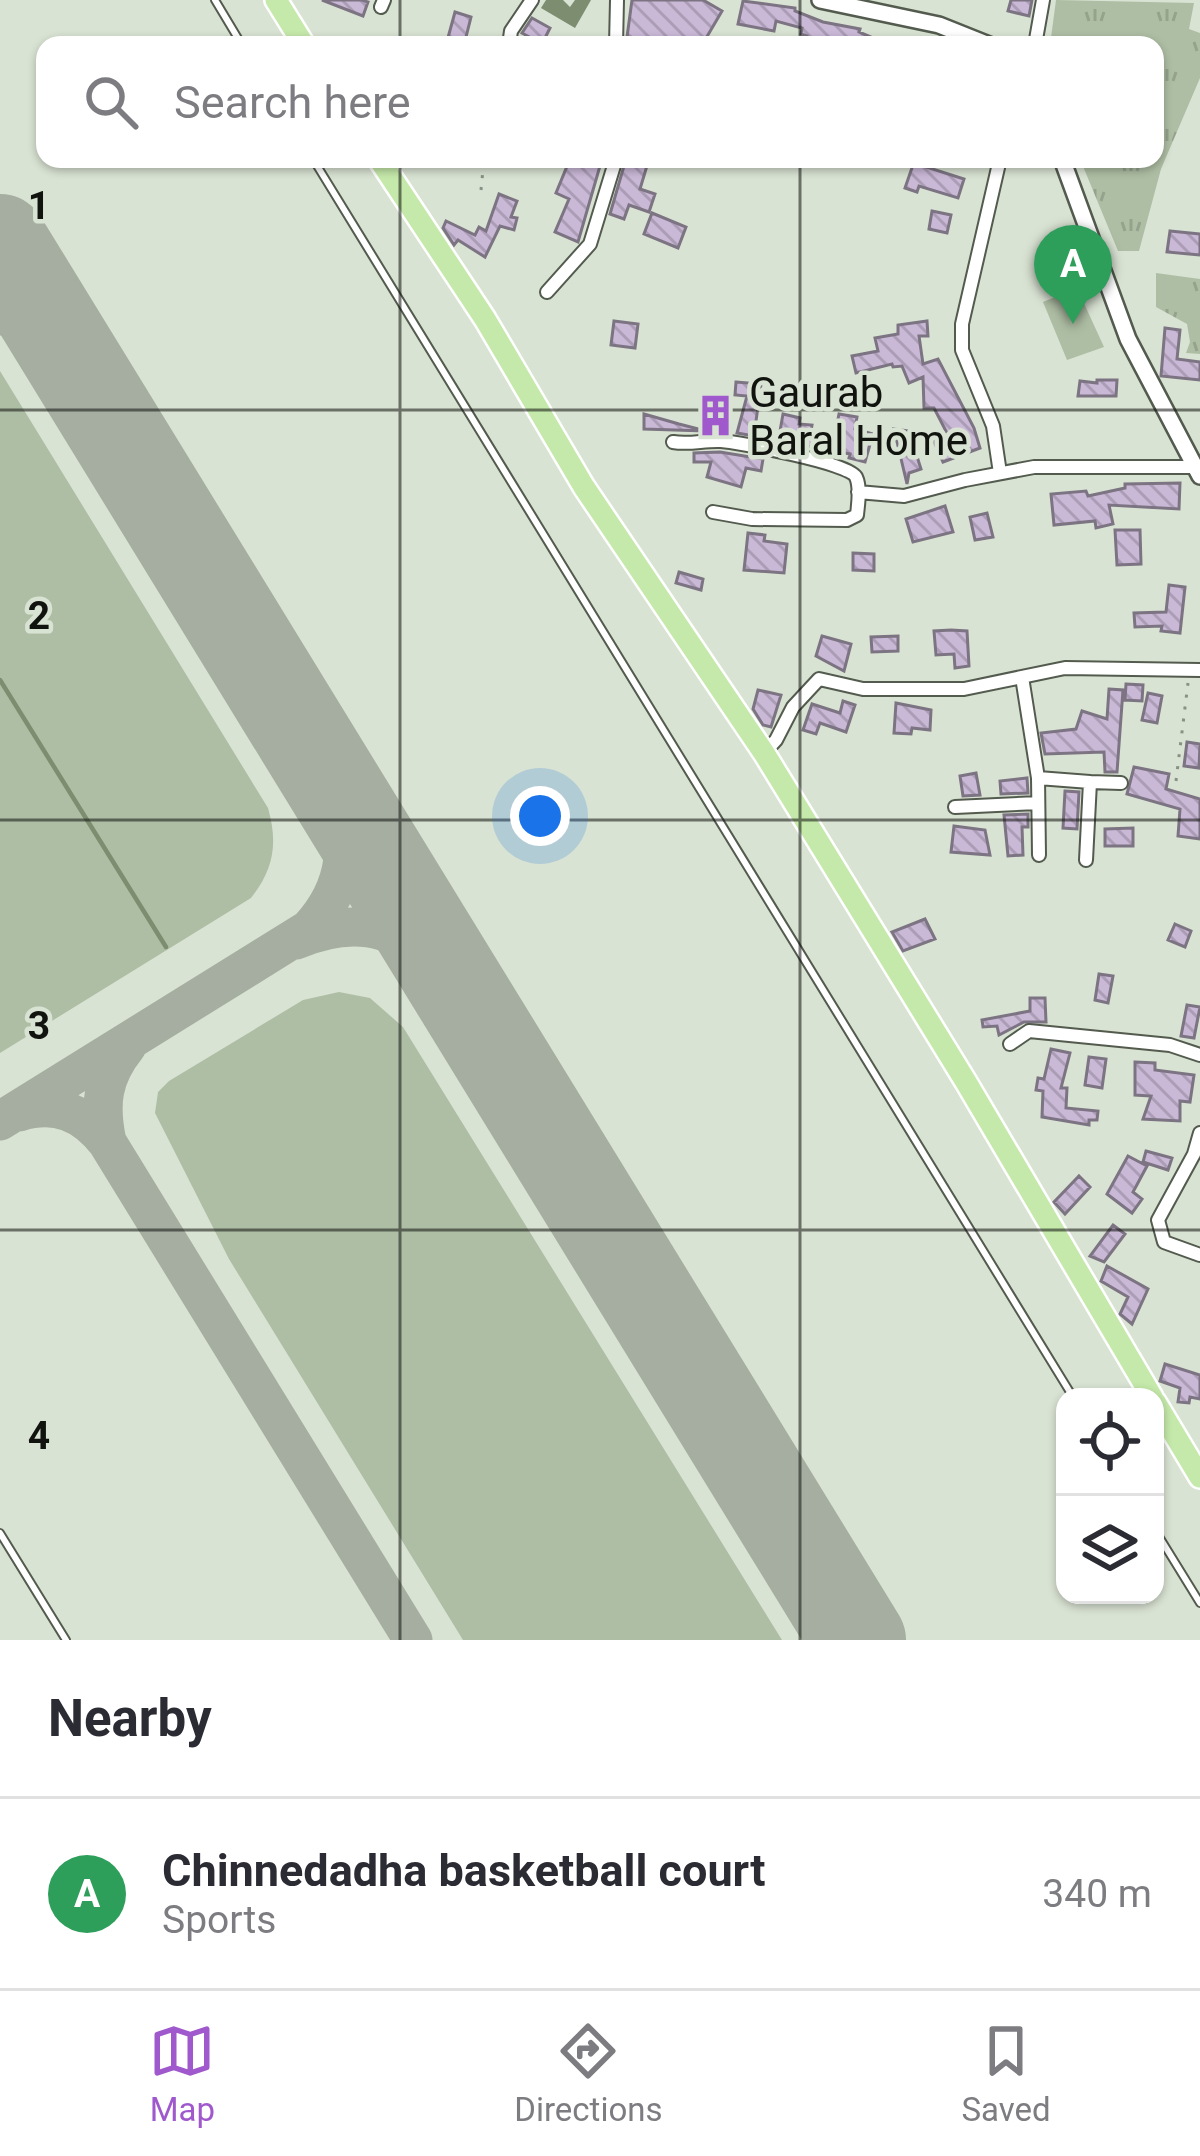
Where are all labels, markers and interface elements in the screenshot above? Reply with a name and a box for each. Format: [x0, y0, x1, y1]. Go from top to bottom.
search box [36, 36, 1164, 168]
icon: search [78, 69, 144, 135]
text: Search here [174, 76, 411, 129]
text: 1 [28, 183, 50, 229]
pin: A [1034, 225, 1112, 324]
place label: Gaurab Baral Home [749, 368, 968, 465]
building icon: Gaurab Baral Home [692, 393, 738, 439]
text: 2 [28, 593, 50, 639]
your location [510, 786, 570, 846]
text: 3 [28, 1003, 50, 1049]
map controls [1056, 1388, 1164, 1604]
button: locate [1056, 1388, 1164, 1496]
text: 4 [28, 1413, 50, 1459]
button: layers [1056, 1496, 1164, 1604]
text: Nearby [48, 1689, 212, 1748]
text: Chinnedadha basketball court [162, 1844, 765, 1897]
text: A [74, 1871, 100, 1917]
text: 340 m [1042, 1871, 1152, 1917]
text: Sports [162, 1897, 276, 1943]
tab: Map [149, 2018, 215, 2129]
tab: Directions [514, 2018, 663, 2129]
tab: Saved [961, 2018, 1051, 2129]

